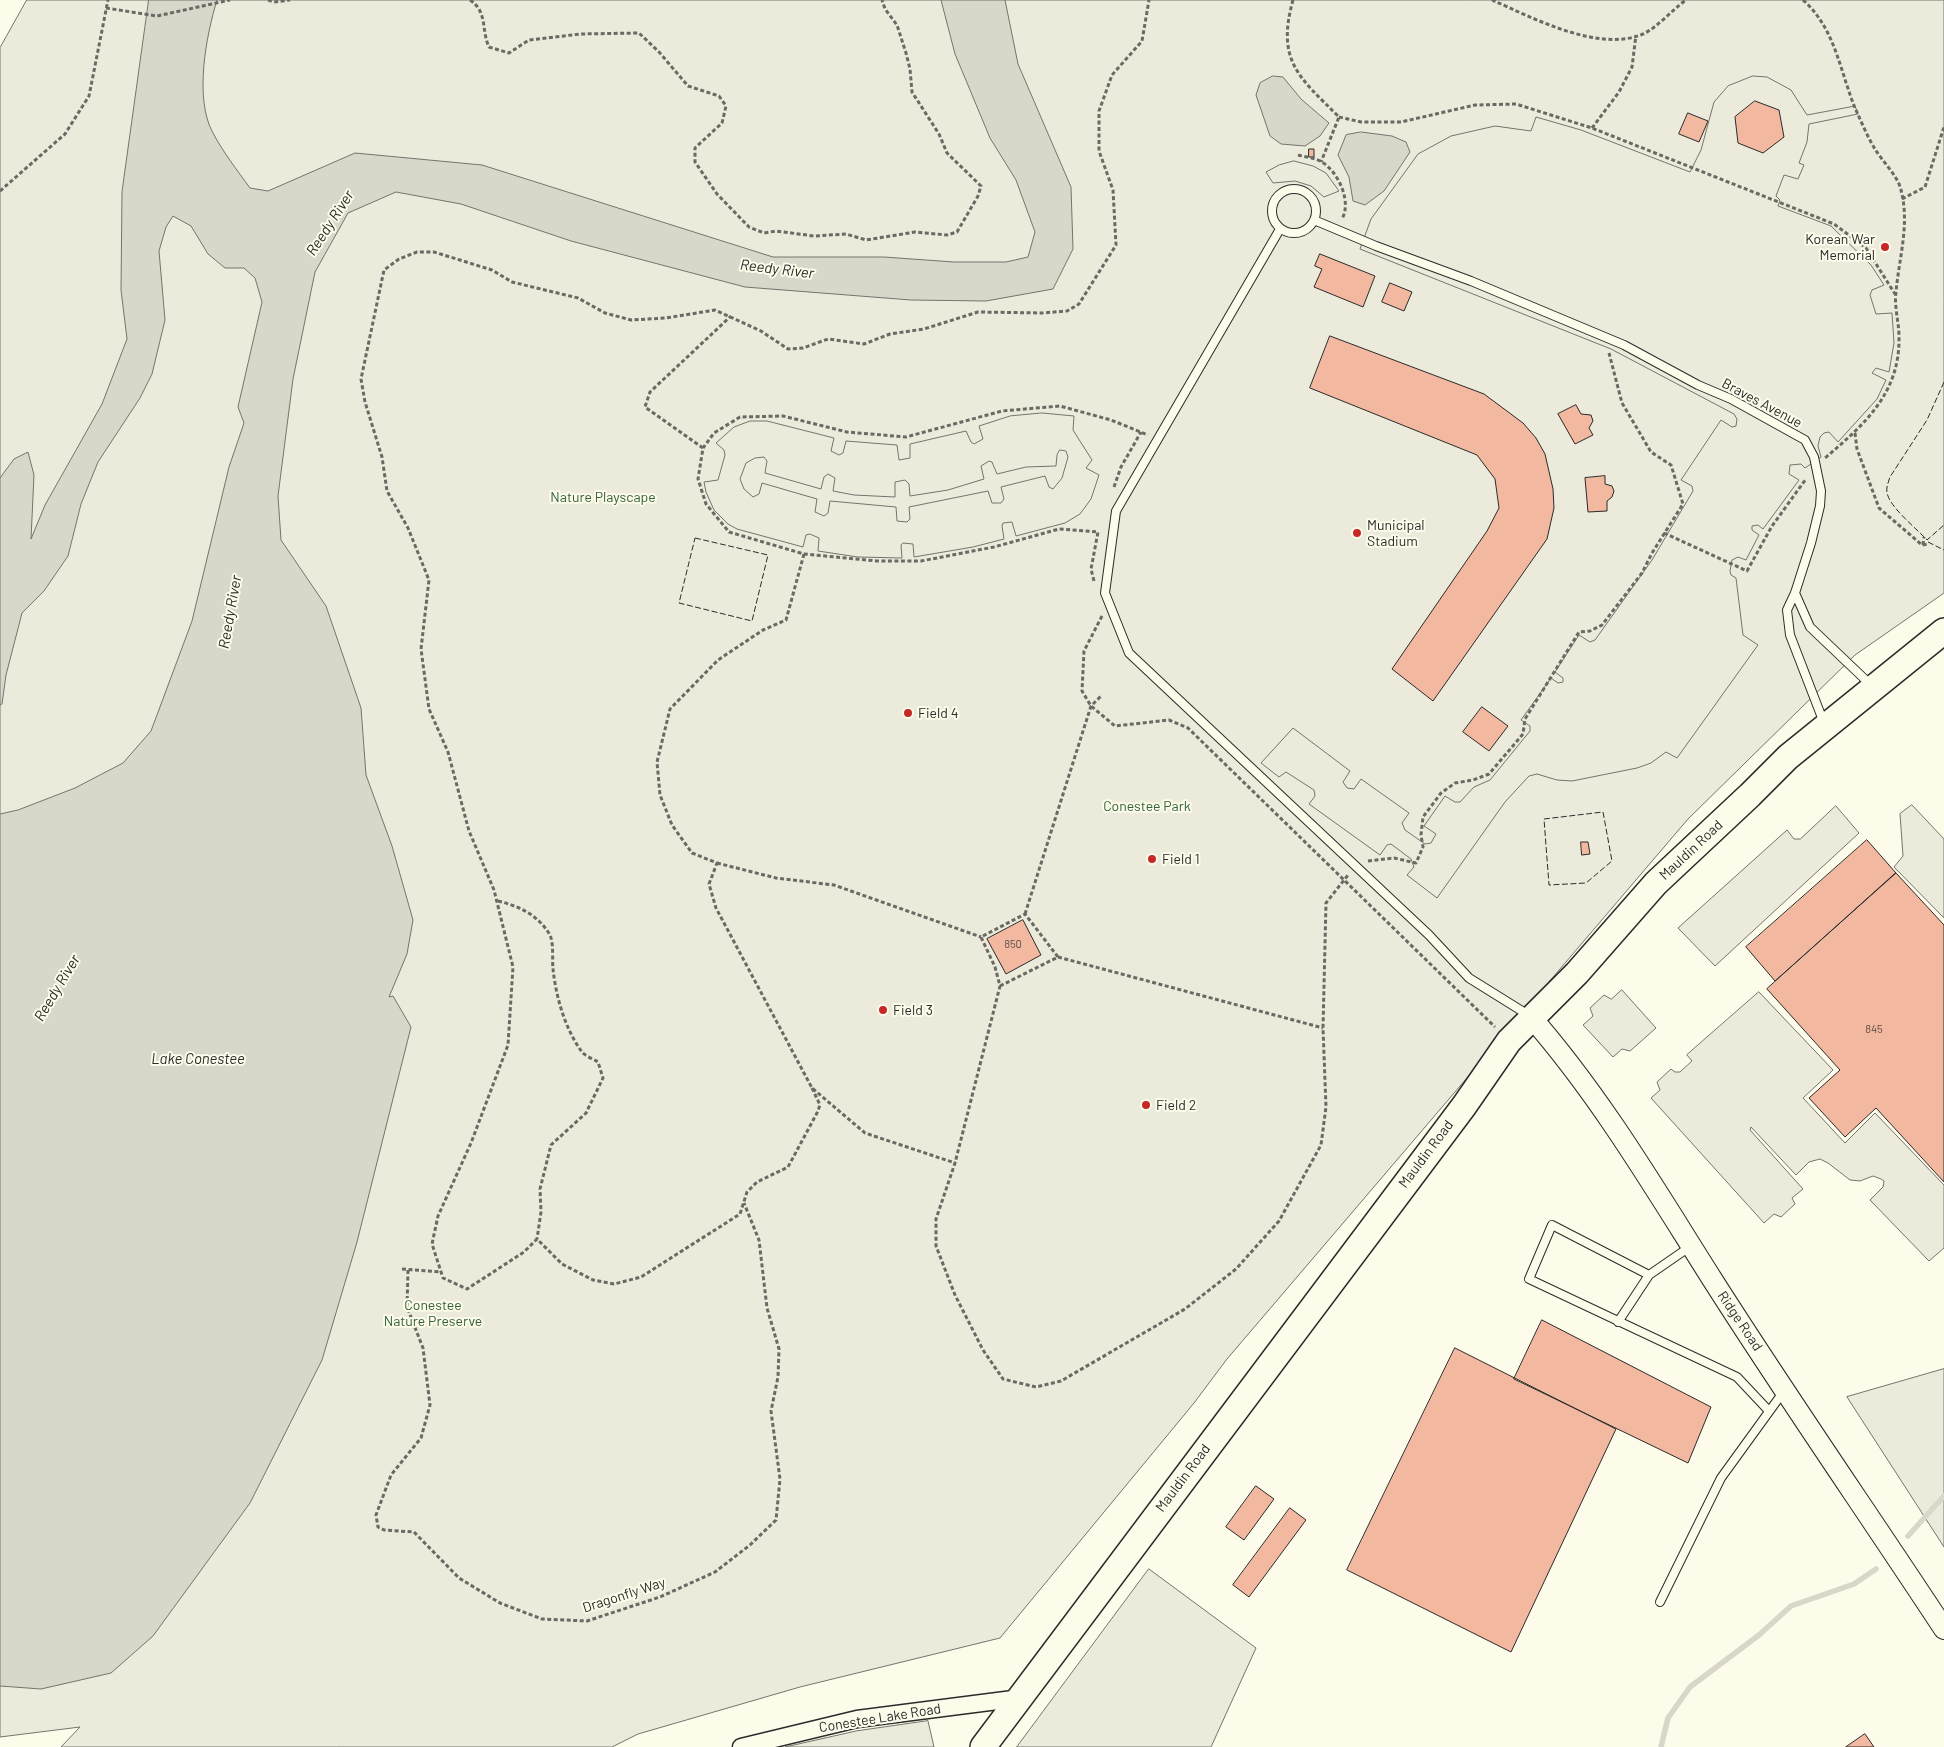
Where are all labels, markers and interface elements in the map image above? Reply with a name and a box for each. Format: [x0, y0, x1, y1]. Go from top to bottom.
water label: Reedy River [302, 187, 358, 259]
place label: Korean War Memorial [1805, 231, 1875, 264]
marker: Korean War Memorial [1879, 241, 1891, 253]
water label: Reedy River [739, 256, 815, 282]
street label: Braves Avenue [1719, 375, 1805, 431]
park label: Nature Playscape [550, 489, 656, 505]
place label: Municipal Stadium [1367, 517, 1425, 550]
marker: Municipal Stadium [1351, 527, 1363, 539]
water label: Reedy River [215, 574, 245, 650]
place label: Field 4 [918, 705, 958, 721]
marker: Field 4 [902, 707, 914, 719]
park label: Conestee Park [1103, 798, 1191, 814]
street label: Mauldin Road [1656, 816, 1726, 884]
place label: Field 1 [1162, 851, 1200, 867]
marker: Field 1 [1146, 853, 1158, 865]
house number: 850 [1004, 937, 1022, 951]
water label: Reedy River [30, 952, 84, 1024]
place label: Field 3 [893, 1002, 933, 1018]
marker: Field 3 [877, 1004, 889, 1016]
house number: 845 [1865, 1022, 1883, 1036]
water label: Lake Conestee [151, 1050, 245, 1068]
place label: Field 2 [1156, 1097, 1196, 1113]
marker: Field 2 [1140, 1099, 1152, 1111]
street label: Mauldin Road [1395, 1117, 1457, 1191]
street label: Ridge Road [1714, 1288, 1766, 1354]
park label: Conestee Nature Preserve [384, 1297, 482, 1330]
street label: Mauldin Road [1152, 1441, 1214, 1515]
street label: Dragonfly Way [580, 1574, 668, 1616]
street label: Conestee Lake Road [818, 1700, 942, 1736]

